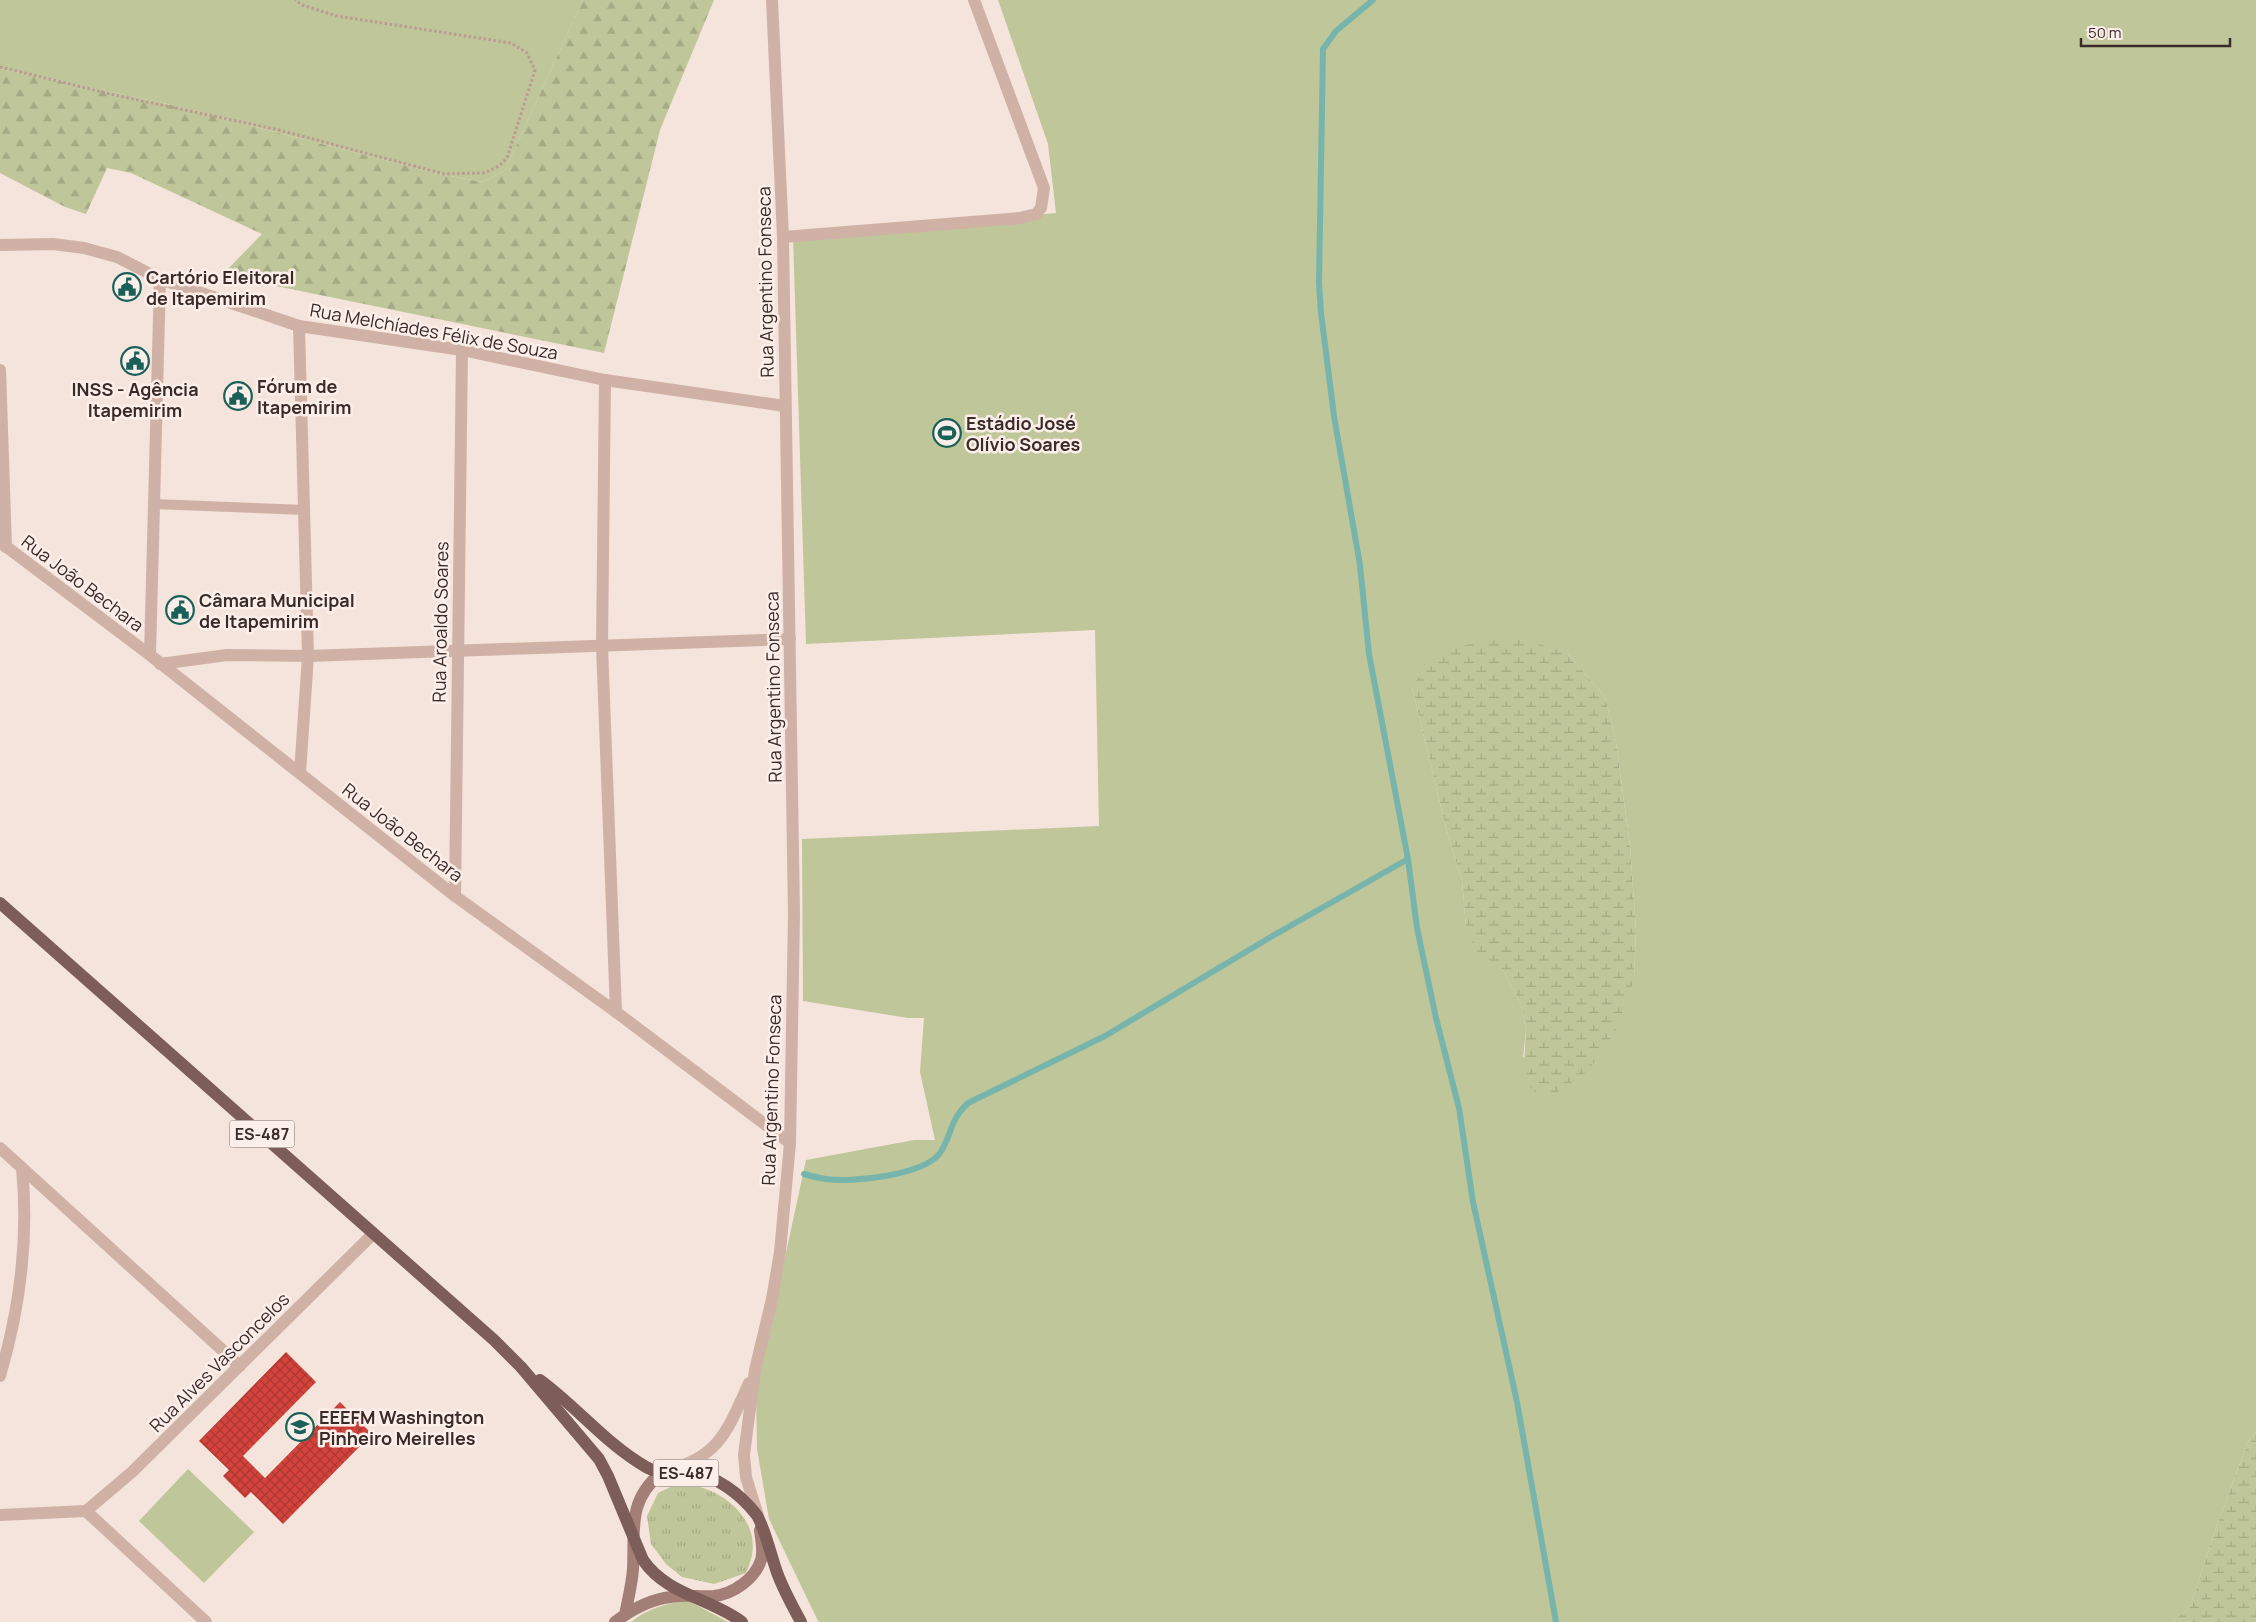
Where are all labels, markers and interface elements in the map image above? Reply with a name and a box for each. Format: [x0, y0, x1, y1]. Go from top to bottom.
scale bar [2081, 15, 2230, 47]
text: 50 m [2088, 22, 2122, 43]
street label: Rua Argentino Fonseca [751, 186, 779, 378]
place label: Cartório Eleitoral de Itapemirim [146, 265, 294, 310]
public building icon: Cartório Eleitoral de Itapemirim [112, 272, 142, 302]
street label: Rua Melchíades Félix de Souza [308, 297, 560, 365]
public building icon: INSS - Agência Itapemirim [120, 346, 150, 376]
place label: Fórum de Itapemirim [257, 374, 352, 419]
place label: INSS - Agência Itapemirim [71, 377, 199, 422]
public building icon: Fórum de Itapemirim [223, 381, 253, 411]
place label: Estádio José Olívio Soares [966, 411, 1080, 456]
sports icon: Estádio José Olívio Soares [932, 418, 962, 448]
street label: Rua João Bechara [17, 529, 149, 637]
street label: Rua Aroaldo Soares [427, 541, 453, 703]
place label: Câmara Municipal de Itapemirim [199, 588, 355, 633]
street label: Rua Argentino Fonseca [759, 591, 787, 783]
public building icon: Câmara Municipal de Itapemirim [165, 595, 195, 625]
street label: Rua João Bechara [338, 777, 468, 887]
street label: Rua Argentino Fonseca [756, 994, 786, 1186]
road number: ES-487 [230, 1120, 294, 1148]
street label: Rua Alves Vasconcelos [144, 1287, 294, 1437]
place label: EEEFM Washington Pinheiro Meirelles [319, 1405, 484, 1450]
school or university icon: EEEFM Washington Pinheiro Meirelles [285, 1412, 315, 1442]
road number: ES-487 [654, 1460, 718, 1486]

